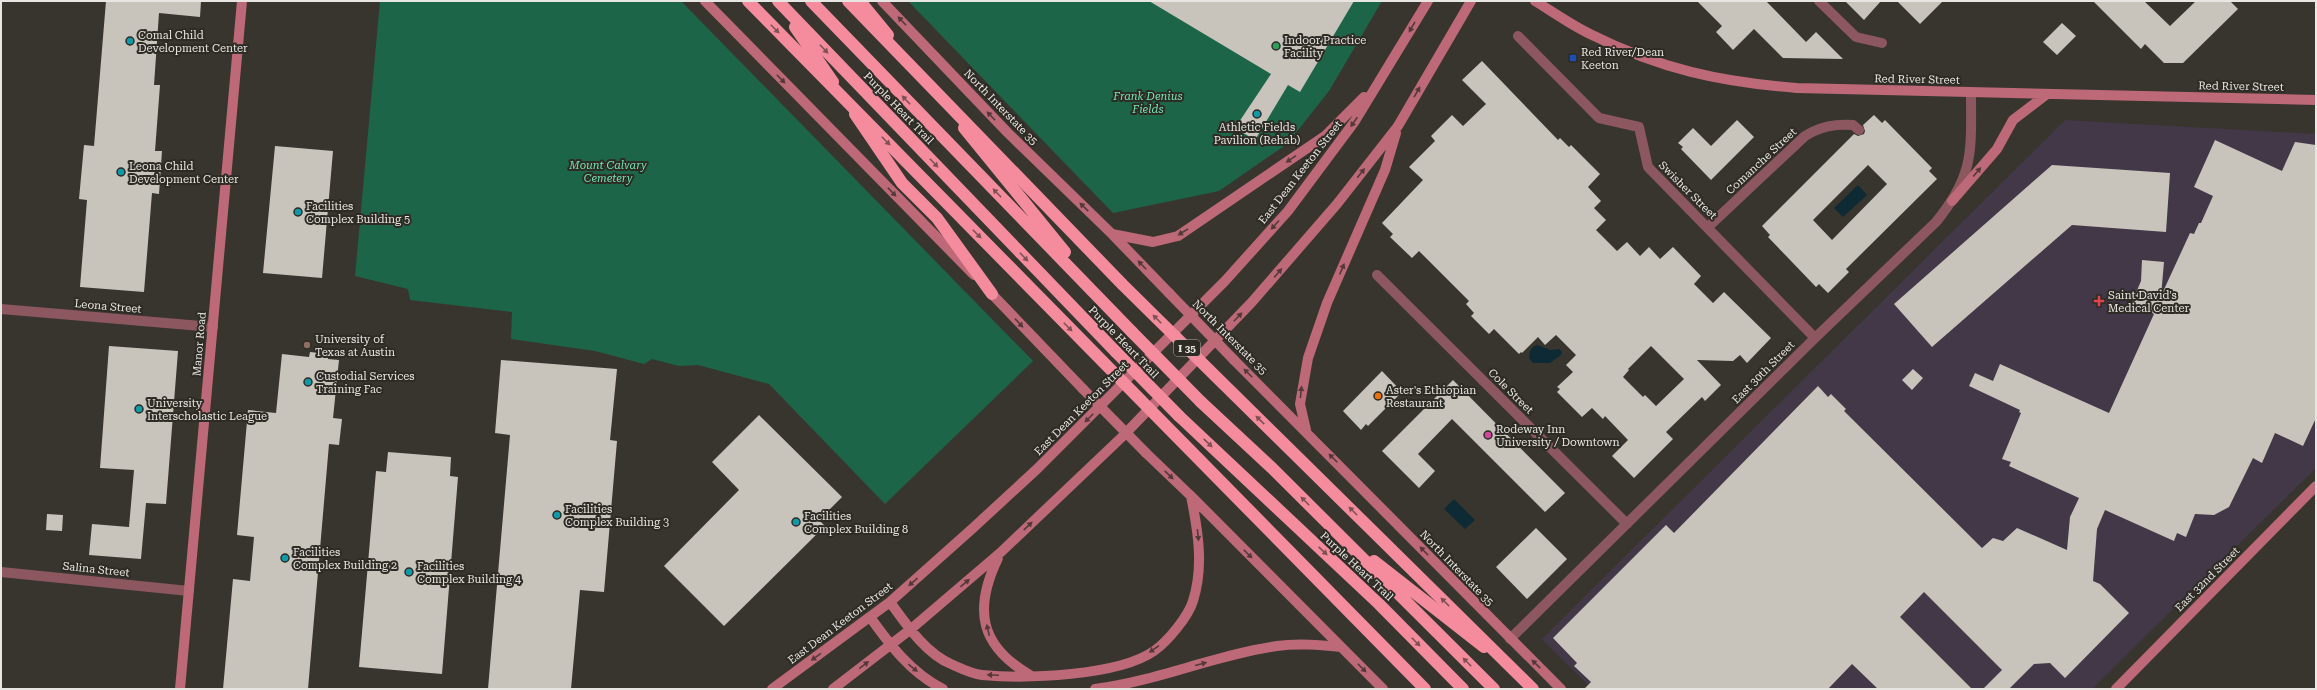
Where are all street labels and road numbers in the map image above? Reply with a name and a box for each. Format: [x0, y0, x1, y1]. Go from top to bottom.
street label: North Interstate 35 [961, 67, 1040, 148]
street label: Purple Heart Trail [861, 70, 937, 148]
street label: Red River Street [1874, 72, 1960, 87]
street label: Red River Street [2198, 79, 2284, 94]
street label: East Dean Keeton Street [1256, 118, 1345, 227]
street label: Comanche Street [1723, 125, 1799, 197]
street label: Swisher Street [1656, 159, 1719, 222]
street label: Leona Street [74, 297, 142, 316]
street label: North Interstate 35 [1190, 297, 1270, 377]
street label: Purple Heart Trail [1086, 304, 1162, 382]
street label: Manor Road [190, 311, 209, 377]
street label: East 30th Street [1729, 338, 1797, 406]
road number: I 35 [1174, 340, 1200, 356]
street label: East Dean Keeton Street [1032, 359, 1131, 458]
street label: Cole Street [1485, 366, 1536, 417]
street label: North Interstate 35 [1417, 528, 1496, 609]
street label: Purple Heart Trail [1317, 529, 1396, 604]
street label: East 32nd Street [2172, 544, 2242, 614]
street label: Salina Street [62, 560, 130, 579]
street label: East Dean Keeton Street [785, 580, 895, 667]

